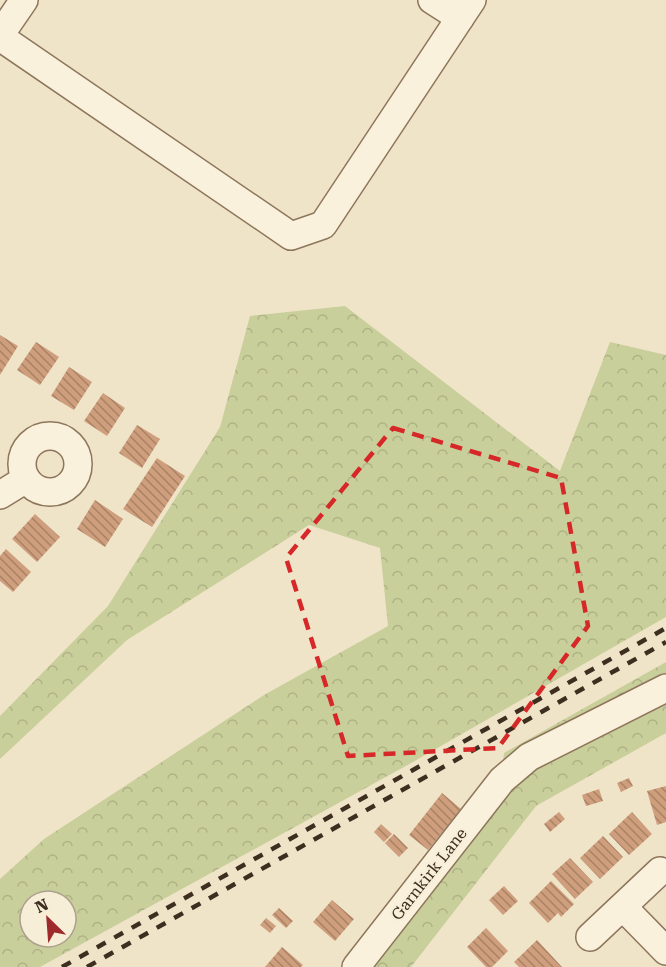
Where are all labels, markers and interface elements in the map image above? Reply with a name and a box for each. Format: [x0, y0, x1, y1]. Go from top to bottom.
street label: Garnkirk Lane [387, 824, 471, 924]
north arrow [18, 889, 78, 949]
text: N [32, 895, 51, 917]

